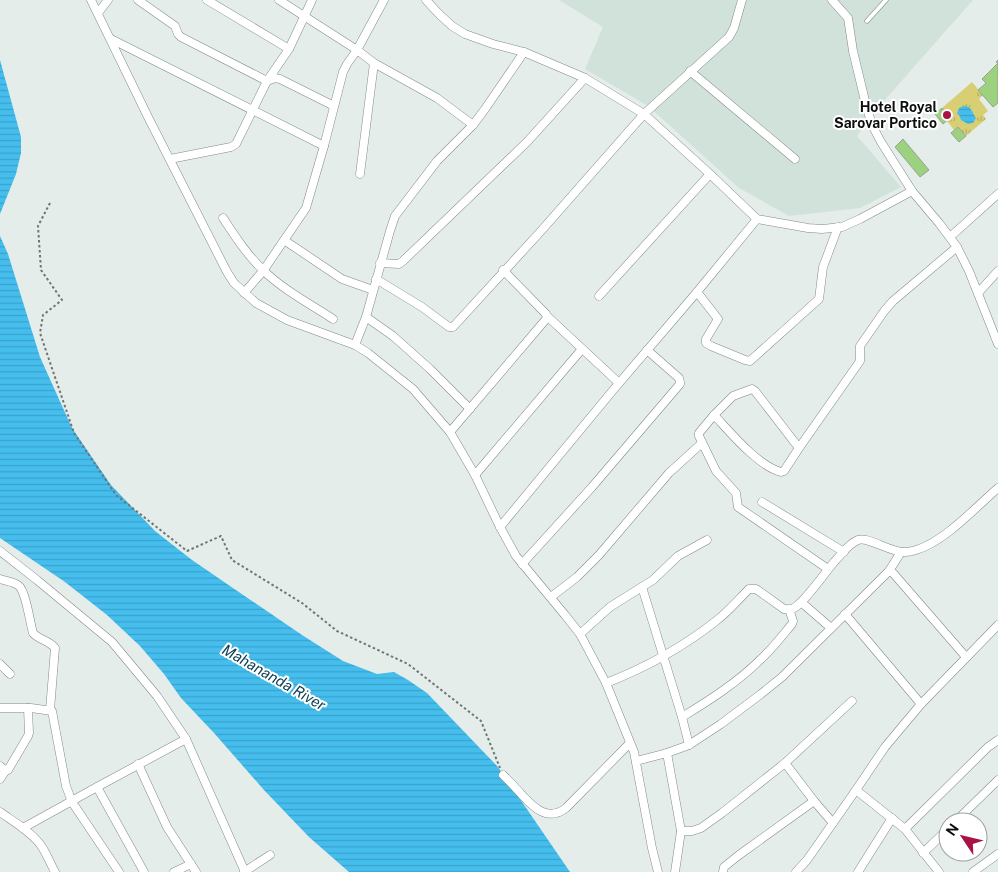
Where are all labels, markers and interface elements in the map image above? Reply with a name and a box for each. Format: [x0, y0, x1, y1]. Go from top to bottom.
place label: Hotel Royal Sarovar Portico [834, 99, 937, 131]
marker: Hotel Royal Sarovar Portico [941, 109, 953, 121]
water label: Mahananda River [219, 641, 329, 714]
north arrow [938, 812, 988, 862]
text: N [943, 820, 962, 839]

